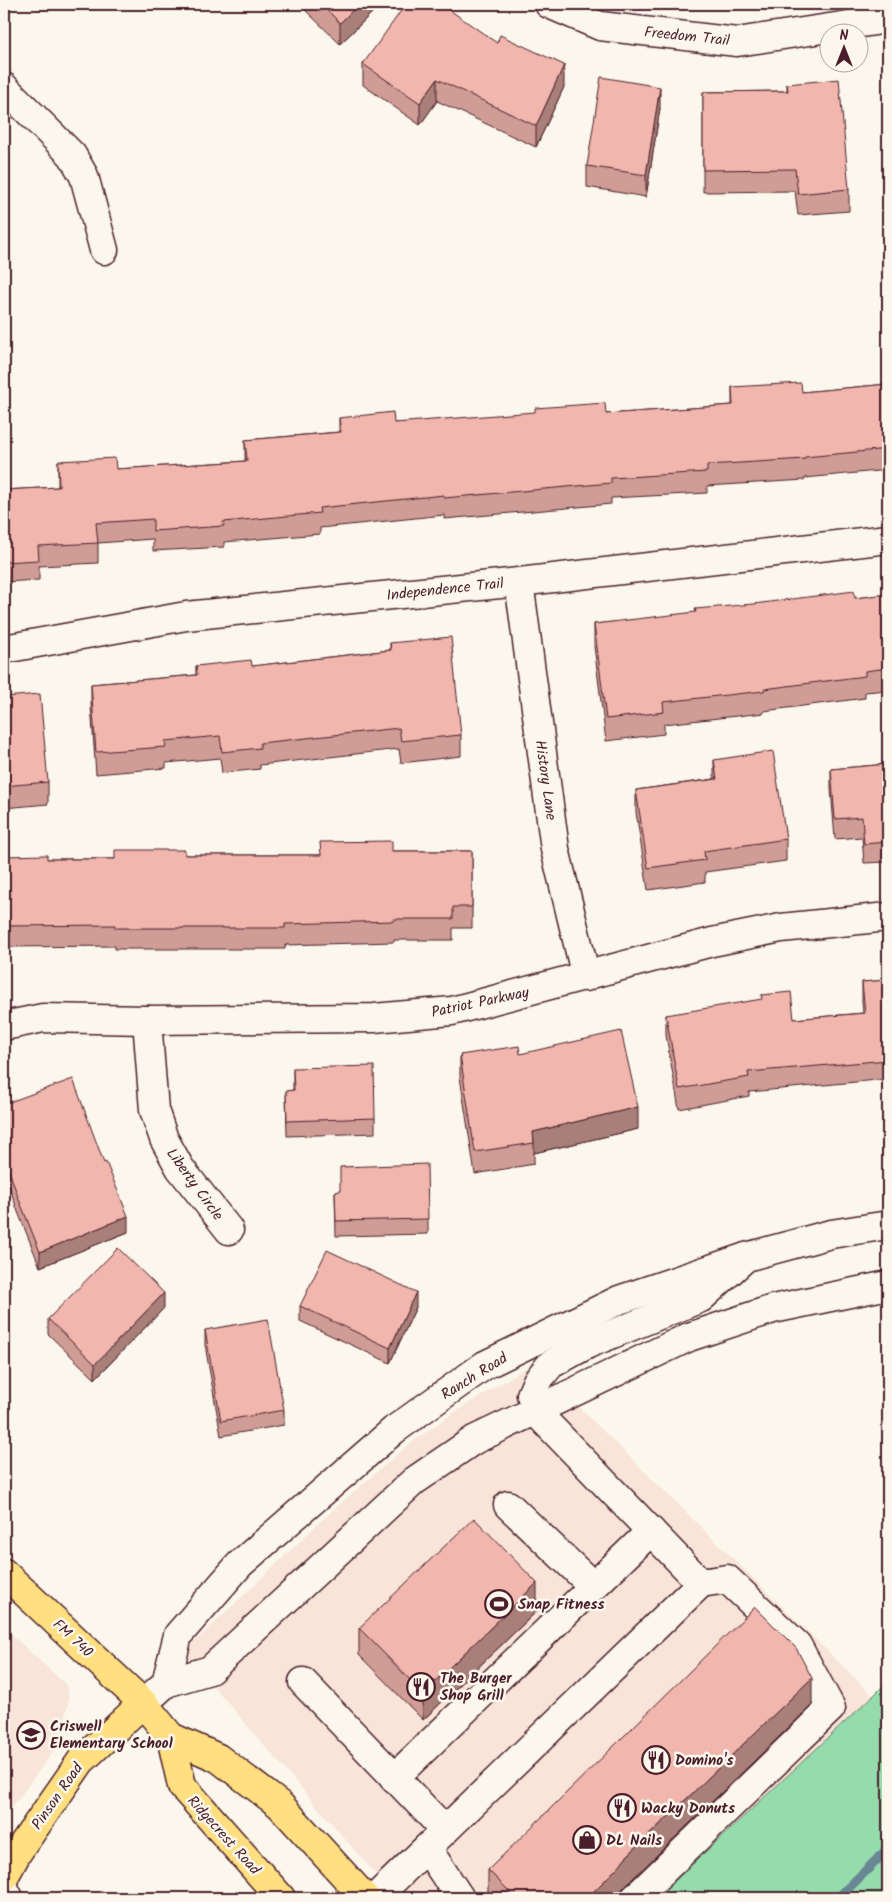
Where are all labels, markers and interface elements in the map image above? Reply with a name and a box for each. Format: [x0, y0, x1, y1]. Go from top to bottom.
street label: Freedom Trail [643, 21, 731, 53]
north arrow [820, 22, 870, 72]
text: N [840, 25, 849, 47]
street label: Independence Trail [385, 572, 505, 608]
street label: History Lane [528, 739, 563, 822]
street label: Patriot Parkway [429, 981, 532, 1025]
street label: Liberty Circle [160, 1143, 229, 1226]
street label: Ranch Road [437, 1347, 513, 1407]
sports icon: Snap Fitness [484, 1589, 514, 1619]
place label: Snap Fitness [518, 1593, 605, 1617]
street label: FM 740 [46, 1613, 99, 1664]
place label: The Burger Shop Grill [440, 1667, 512, 1708]
restaurant icon: The Burger Shop Grill [406, 1672, 436, 1702]
place label: Criswell Elementary School [50, 1715, 173, 1756]
school or university icon: Criswell Elementary School [16, 1720, 46, 1750]
restaurant icon: Domino's [641, 1745, 671, 1775]
place label: Domino's [675, 1749, 733, 1773]
street label: Pinson Road [26, 1758, 90, 1835]
street label: Ridgecrest Road [181, 1790, 266, 1881]
restaurant icon: Wacky Donuts [607, 1793, 637, 1823]
place label: Wacky Donuts [641, 1797, 735, 1821]
shop icon: DL Nails [572, 1825, 602, 1855]
place label: DL Nails [606, 1829, 662, 1853]

